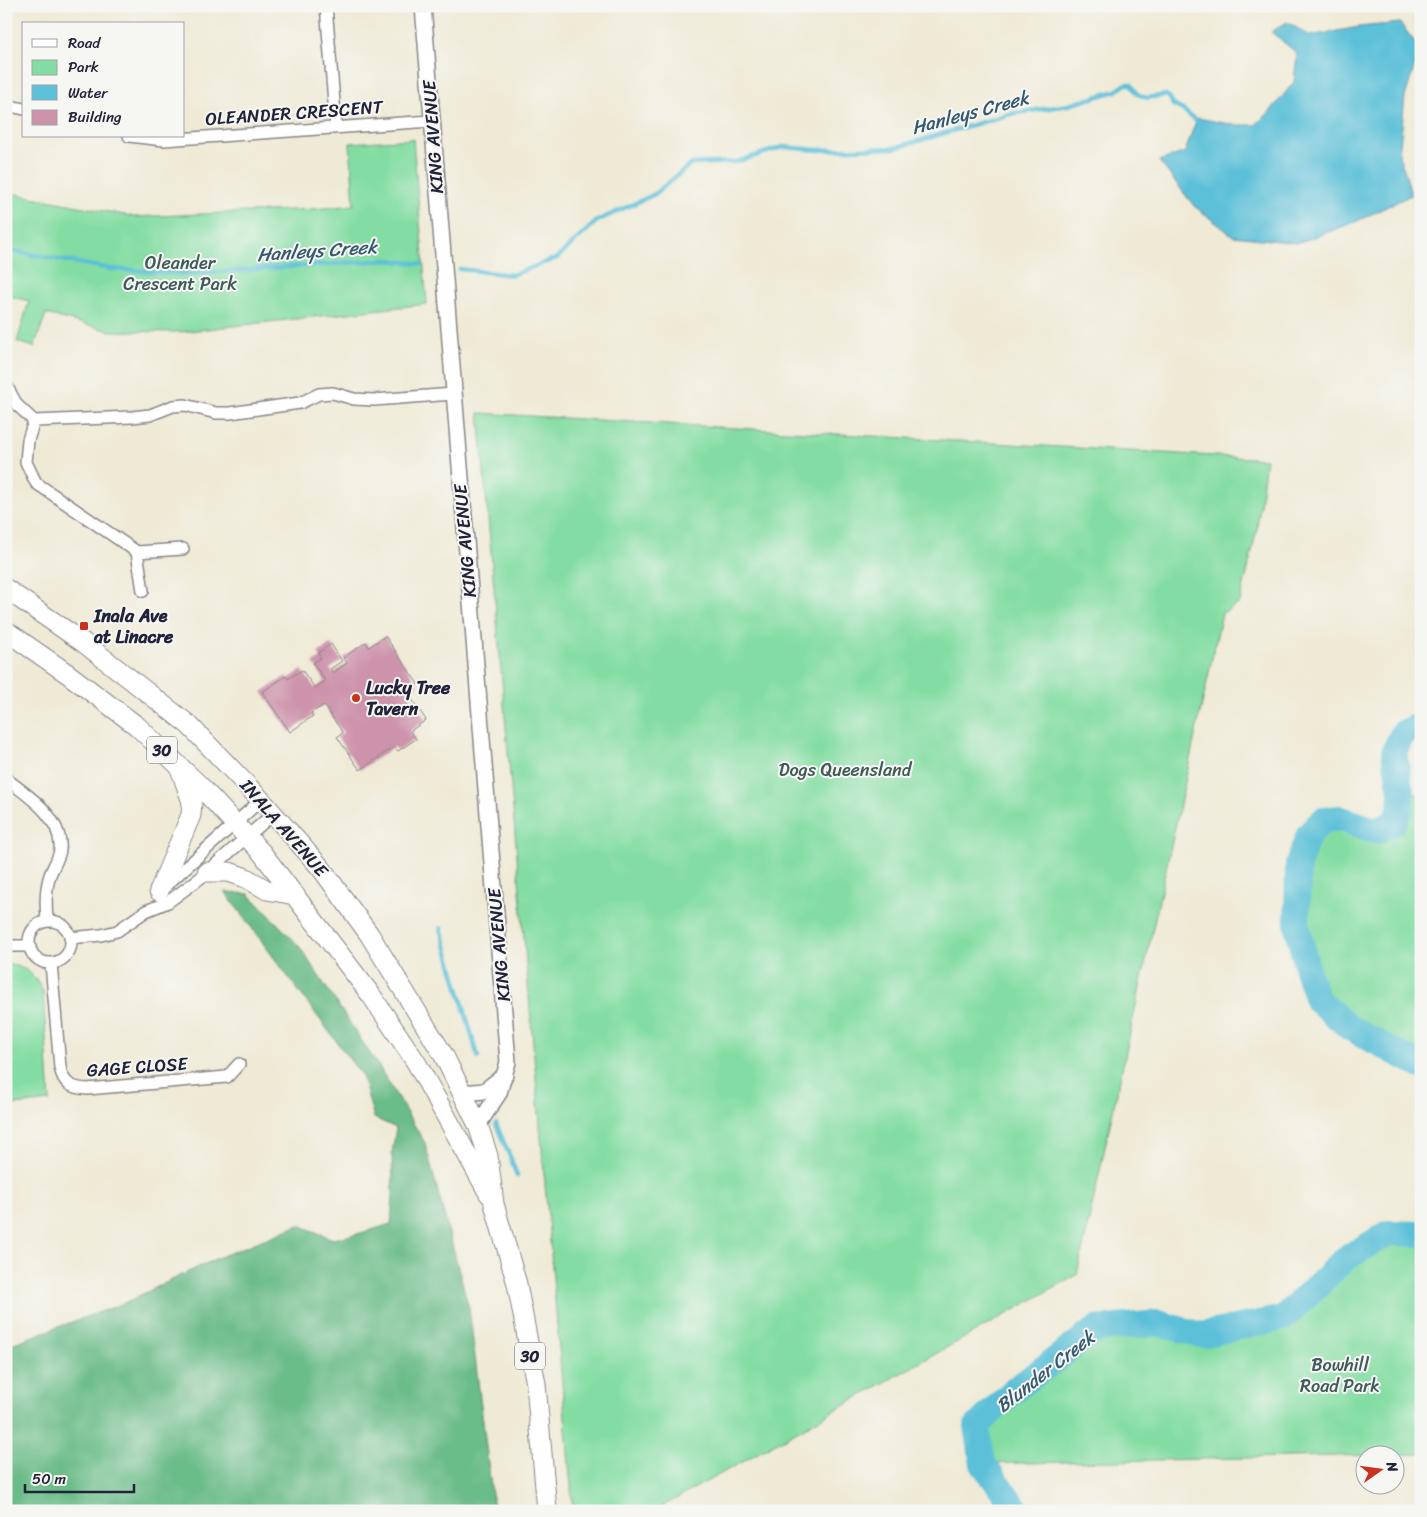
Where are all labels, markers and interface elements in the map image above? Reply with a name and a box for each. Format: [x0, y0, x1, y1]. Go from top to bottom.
legend [22, 22, 185, 138]
text: Road [68, 30, 101, 56]
text: Park [68, 54, 99, 80]
street label: KING AVENUE [413, 78, 453, 195]
text: Water [68, 80, 108, 106]
water label: Hanleys Creek [908, 81, 1033, 144]
street label: OLEANDER CRESCENT [204, 91, 385, 135]
text: Building [68, 104, 122, 130]
water label: Hanleys Creek [256, 230, 379, 271]
park label: Oleander Crescent Park [123, 247, 237, 300]
street label: KING AVENUE [444, 482, 486, 599]
place label: Inala Ave at Linacre [93, 600, 174, 653]
marker: Inala Ave at Linacre [78, 620, 90, 632]
place label: Lucky Tree Tavern [366, 672, 451, 725]
marker: Lucky Tree Tavern [350, 692, 362, 704]
road number: 30 [147, 736, 177, 764]
park label: Dogs Queensland [779, 754, 913, 786]
street label: INALA AVENUE [231, 771, 337, 885]
street label: KING AVENUE [478, 886, 520, 1003]
street label: GAGE CLOSE [86, 1047, 189, 1086]
water label: Blunder Creek [988, 1321, 1103, 1421]
road number: 30 [515, 1342, 545, 1370]
park label: Bowhill Road Park [1300, 1349, 1380, 1402]
north arrow [1354, 1444, 1404, 1494]
text: N [1379, 1458, 1406, 1475]
scale bar [25, 1462, 134, 1494]
text: 50 m [32, 1466, 67, 1492]

